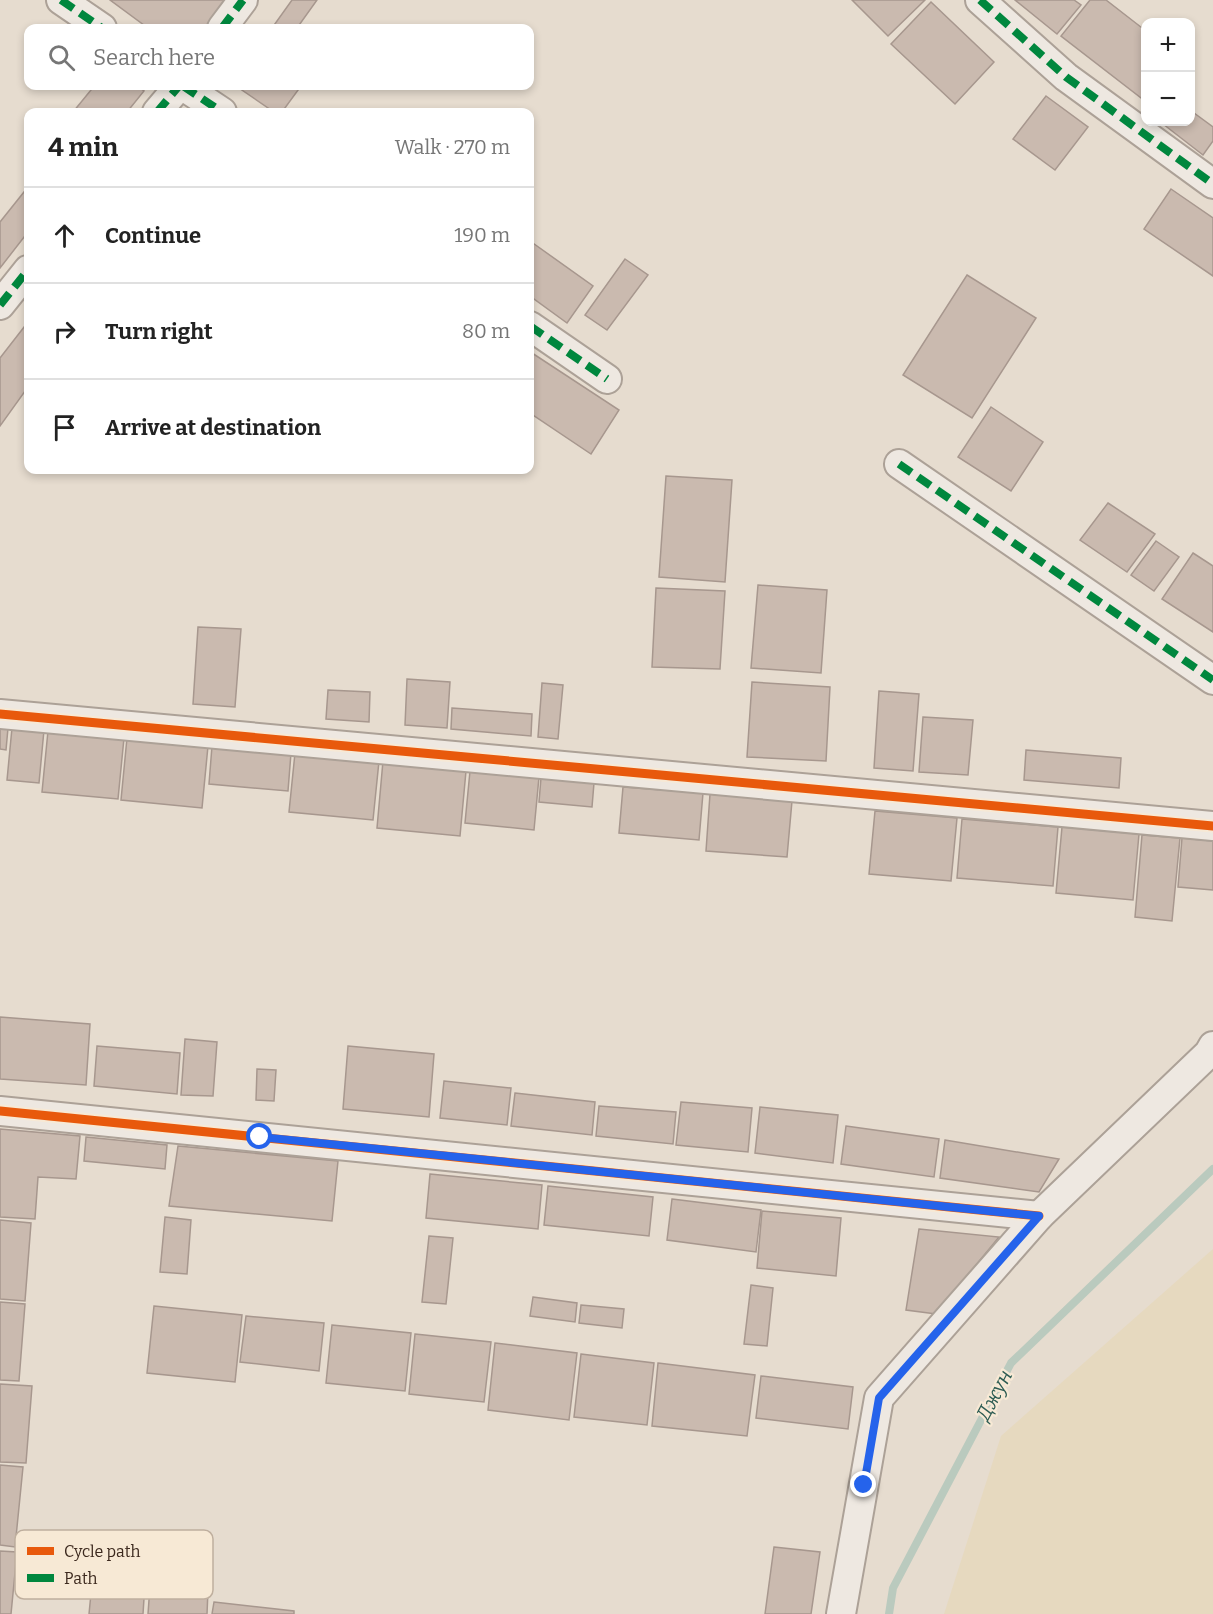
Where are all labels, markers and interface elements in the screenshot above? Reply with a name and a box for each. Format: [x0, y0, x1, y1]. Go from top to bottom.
map controls [1141, 18, 1195, 126]
button: + [1141, 18, 1195, 72]
search box [24, 24, 534, 90]
icon: search [45, 41, 78, 74]
text: Search here [93, 44, 215, 71]
button: − [1141, 72, 1195, 126]
text: 4 min [48, 132, 118, 163]
text: Walk · 270 m [395, 135, 510, 159]
icon: ahead [48, 219, 81, 252]
text: Continue [105, 222, 201, 249]
text: 190 m [454, 223, 510, 247]
icon: right [48, 315, 81, 348]
text: Turn right [105, 318, 213, 345]
text: 80 m [462, 319, 510, 343]
icon: arrive [48, 411, 81, 444]
text: Arrive at destination [105, 414, 321, 441]
route start [246, 1123, 272, 1149]
water label: Джун [970, 1366, 1017, 1426]
route end [850, 1471, 876, 1497]
legend [15, 1530, 213, 1599]
text: Cycle path [64, 1542, 140, 1561]
text: Path [64, 1569, 98, 1588]

